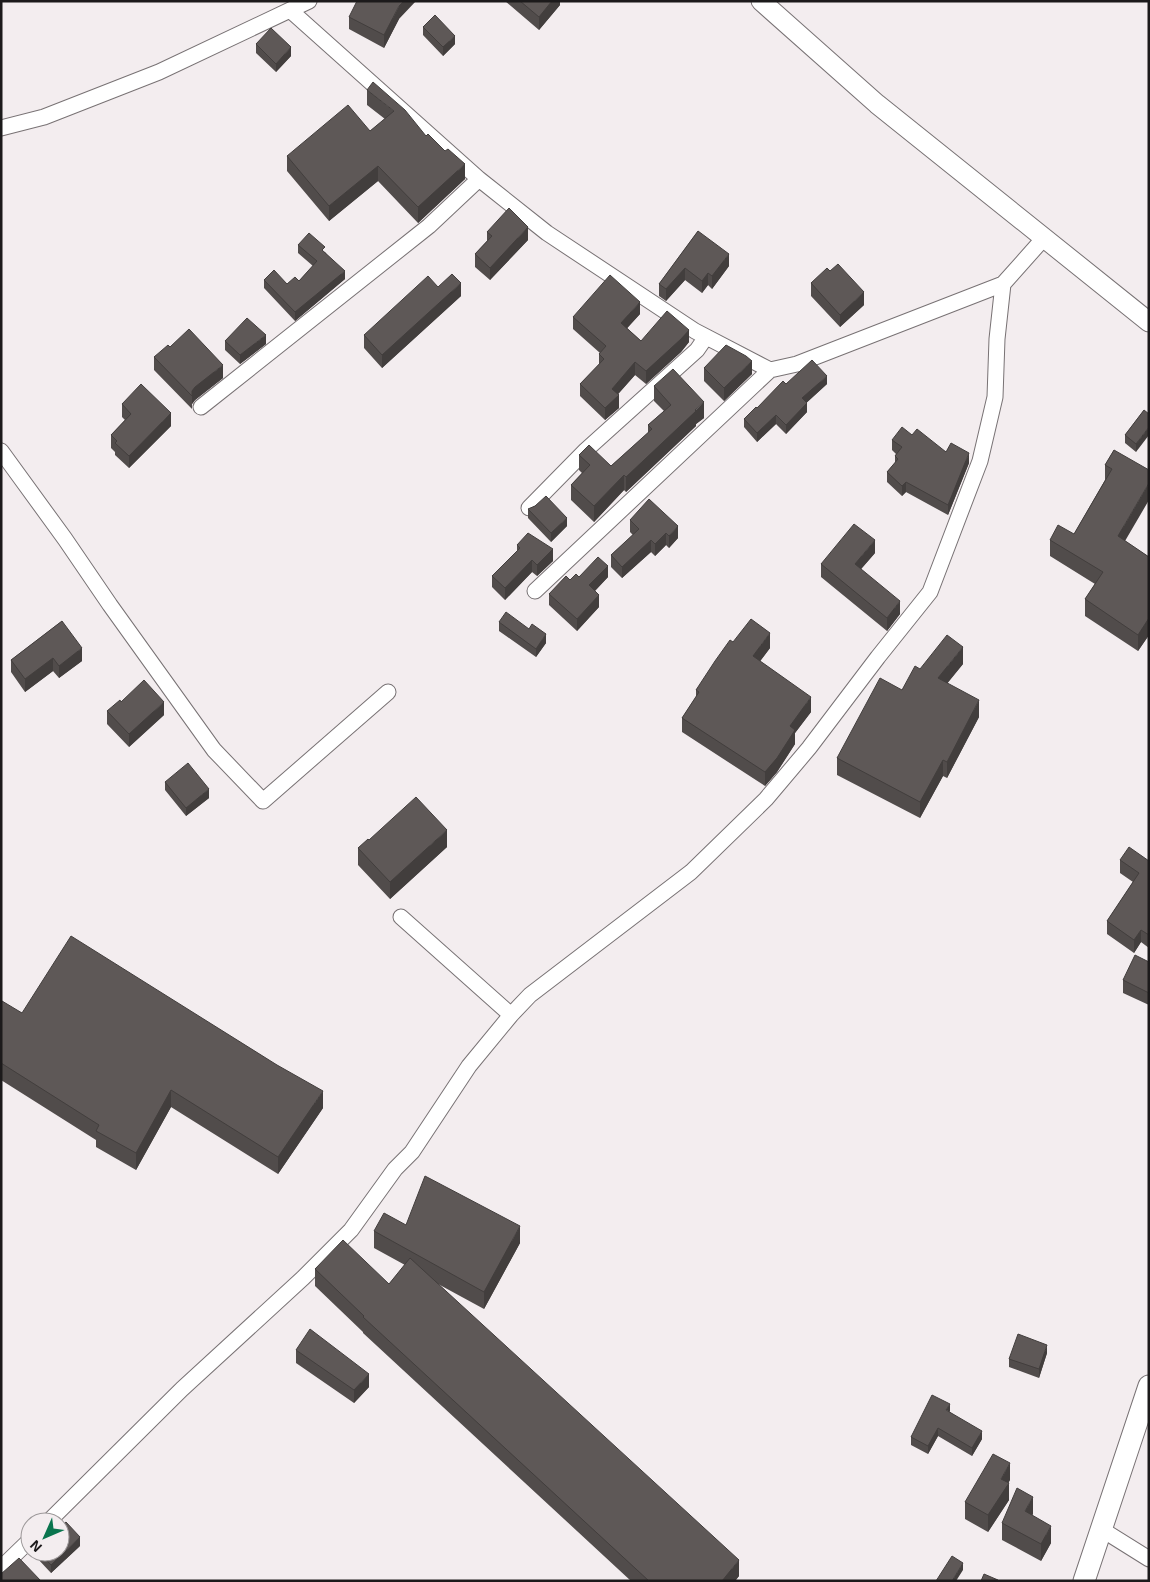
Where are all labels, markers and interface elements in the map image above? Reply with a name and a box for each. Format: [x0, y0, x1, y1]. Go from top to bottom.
north arrow [20, 1512, 70, 1562]
text: N [26, 1537, 45, 1556]

